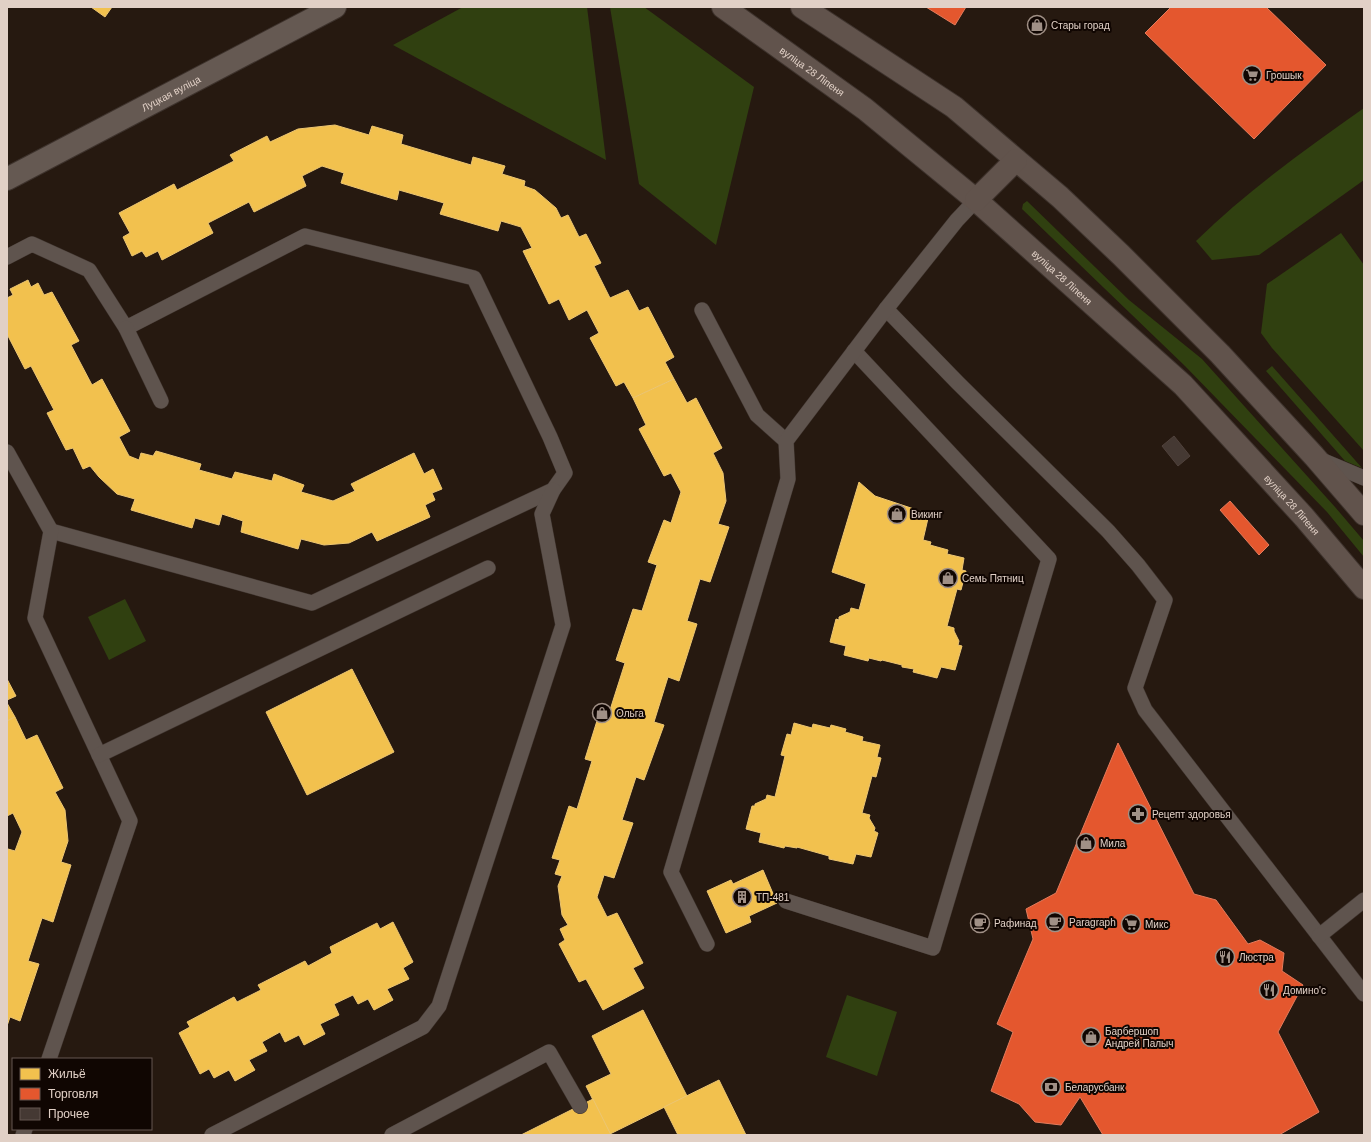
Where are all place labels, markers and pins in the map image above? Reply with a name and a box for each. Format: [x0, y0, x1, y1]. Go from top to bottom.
shop icon: Стары горад [1026, 14, 1048, 36]
place label: Стары горад [1051, 20, 1110, 31]
supermarket icon: Грошык [1241, 64, 1263, 86]
place label: Грошык [1266, 70, 1302, 81]
shop icon: Викинг [886, 503, 908, 525]
place label: Викинг [911, 509, 943, 520]
shop icon: Семь Пятниц [937, 567, 959, 589]
place label: Семь Пятниц [962, 573, 1024, 584]
shop icon: Ольга [591, 702, 613, 724]
place label: Ольга [616, 708, 644, 719]
pharmacy icon: Рецепт здоровья [1127, 803, 1149, 825]
place label: Рецепт здоровья [1152, 809, 1231, 820]
shop icon: Мила [1075, 832, 1097, 854]
place label: Мила [1100, 838, 1126, 849]
building icon: ТП-481 [731, 886, 753, 908]
place label: ТП-481 [756, 892, 790, 903]
cafe icon: Paragraph [1044, 911, 1066, 933]
cafe icon: Рафинад [969, 912, 991, 934]
supermarket icon: Микс [1120, 913, 1142, 935]
place label: Paragraph [1069, 917, 1116, 928]
place label: Рафинад [994, 918, 1037, 929]
place label: Микс [1145, 919, 1168, 930]
restaurant icon: Люстра [1214, 946, 1236, 968]
place label: Люстра [1239, 952, 1274, 963]
restaurant icon: Домино'c [1258, 979, 1280, 1001]
place label: Домино'c [1283, 985, 1326, 996]
shop icon: Барбершоп Андрей Палыч [1080, 1026, 1102, 1048]
place label: Барбершоп Андрей Палыч [1105, 1026, 1174, 1049]
bank icon: Беларусбанк [1040, 1076, 1062, 1098]
place label: Беларусбанк [1065, 1082, 1125, 1093]

